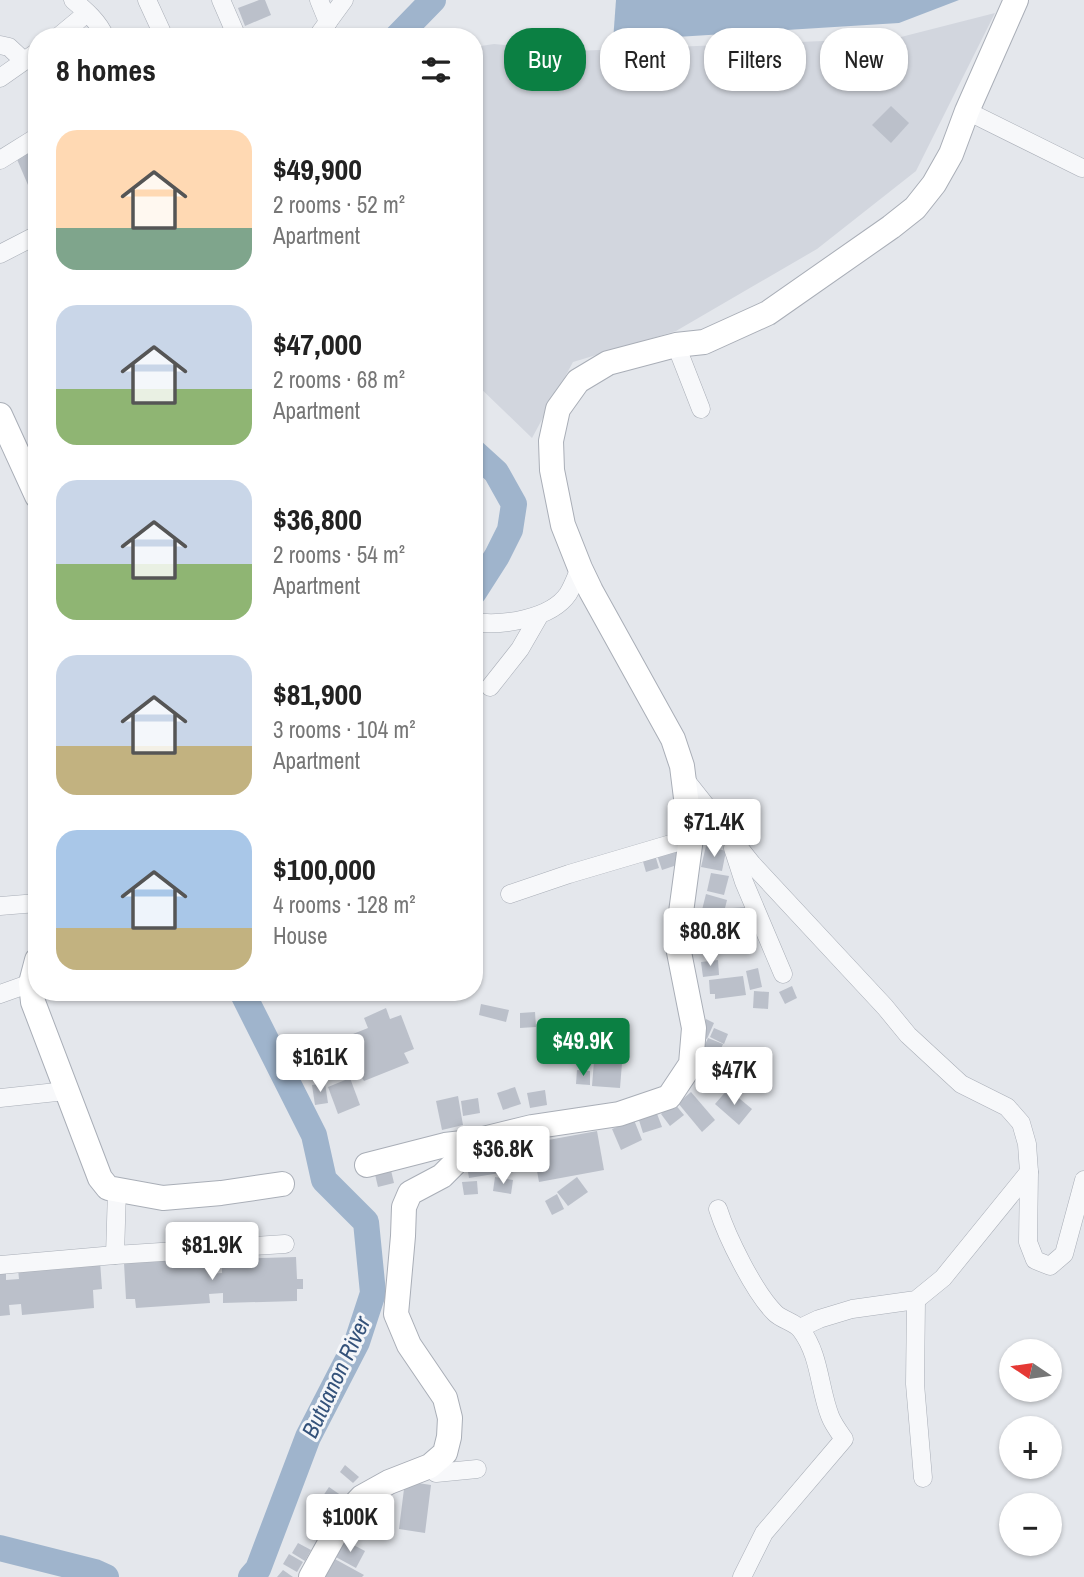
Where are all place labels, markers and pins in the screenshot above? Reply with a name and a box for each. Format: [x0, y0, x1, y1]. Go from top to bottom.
pin: $71.4K [657, 800, 771, 859]
pin: $80.8K [653, 908, 767, 968]
pin: $49.9K [526, 1018, 640, 1078]
pin: $161K [271, 1034, 369, 1094]
pin: $47K [693, 1048, 775, 1107]
pin: $36.8K [446, 1126, 560, 1186]
pin: $81.9K [155, 1222, 269, 1282]
pin: $100K [301, 1494, 399, 1554]

